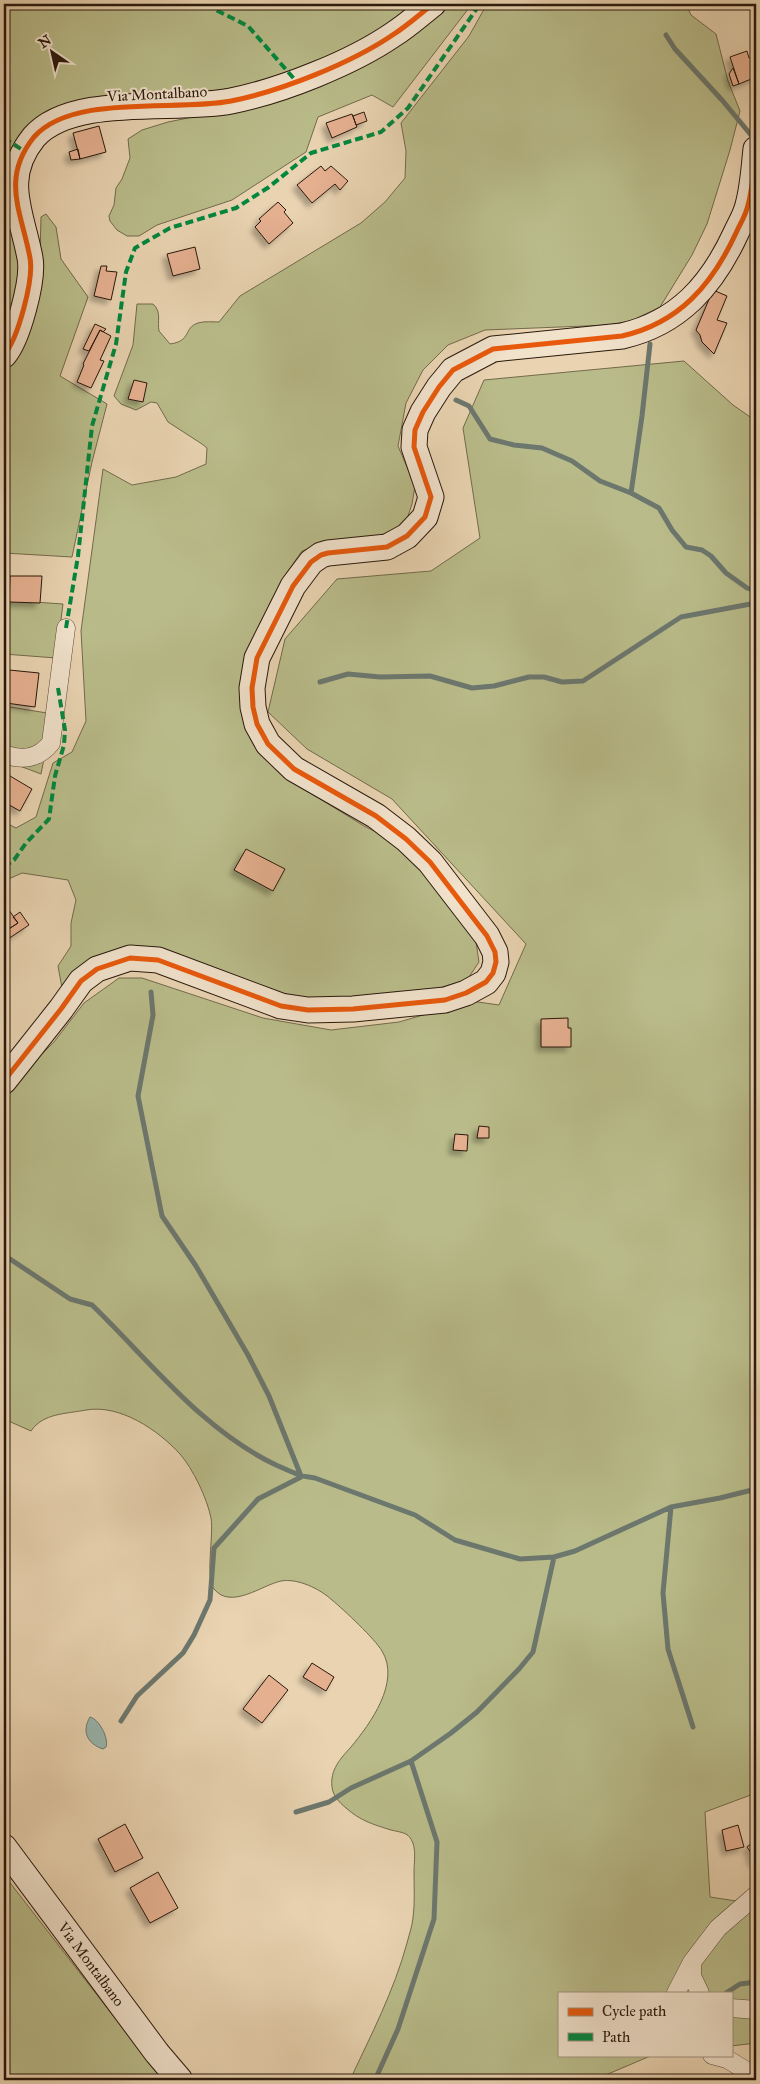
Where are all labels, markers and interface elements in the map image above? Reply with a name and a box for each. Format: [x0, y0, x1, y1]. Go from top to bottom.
north arrow [28, 28, 78, 78]
text: N [35, 31, 55, 52]
street label: Via Montalbano [105, 82, 208, 106]
street label: Via Montalbano [53, 1918, 128, 2010]
legend [558, 1992, 732, 2056]
text: Cycle path [602, 2002, 667, 2020]
text: Path [602, 2028, 631, 2046]

